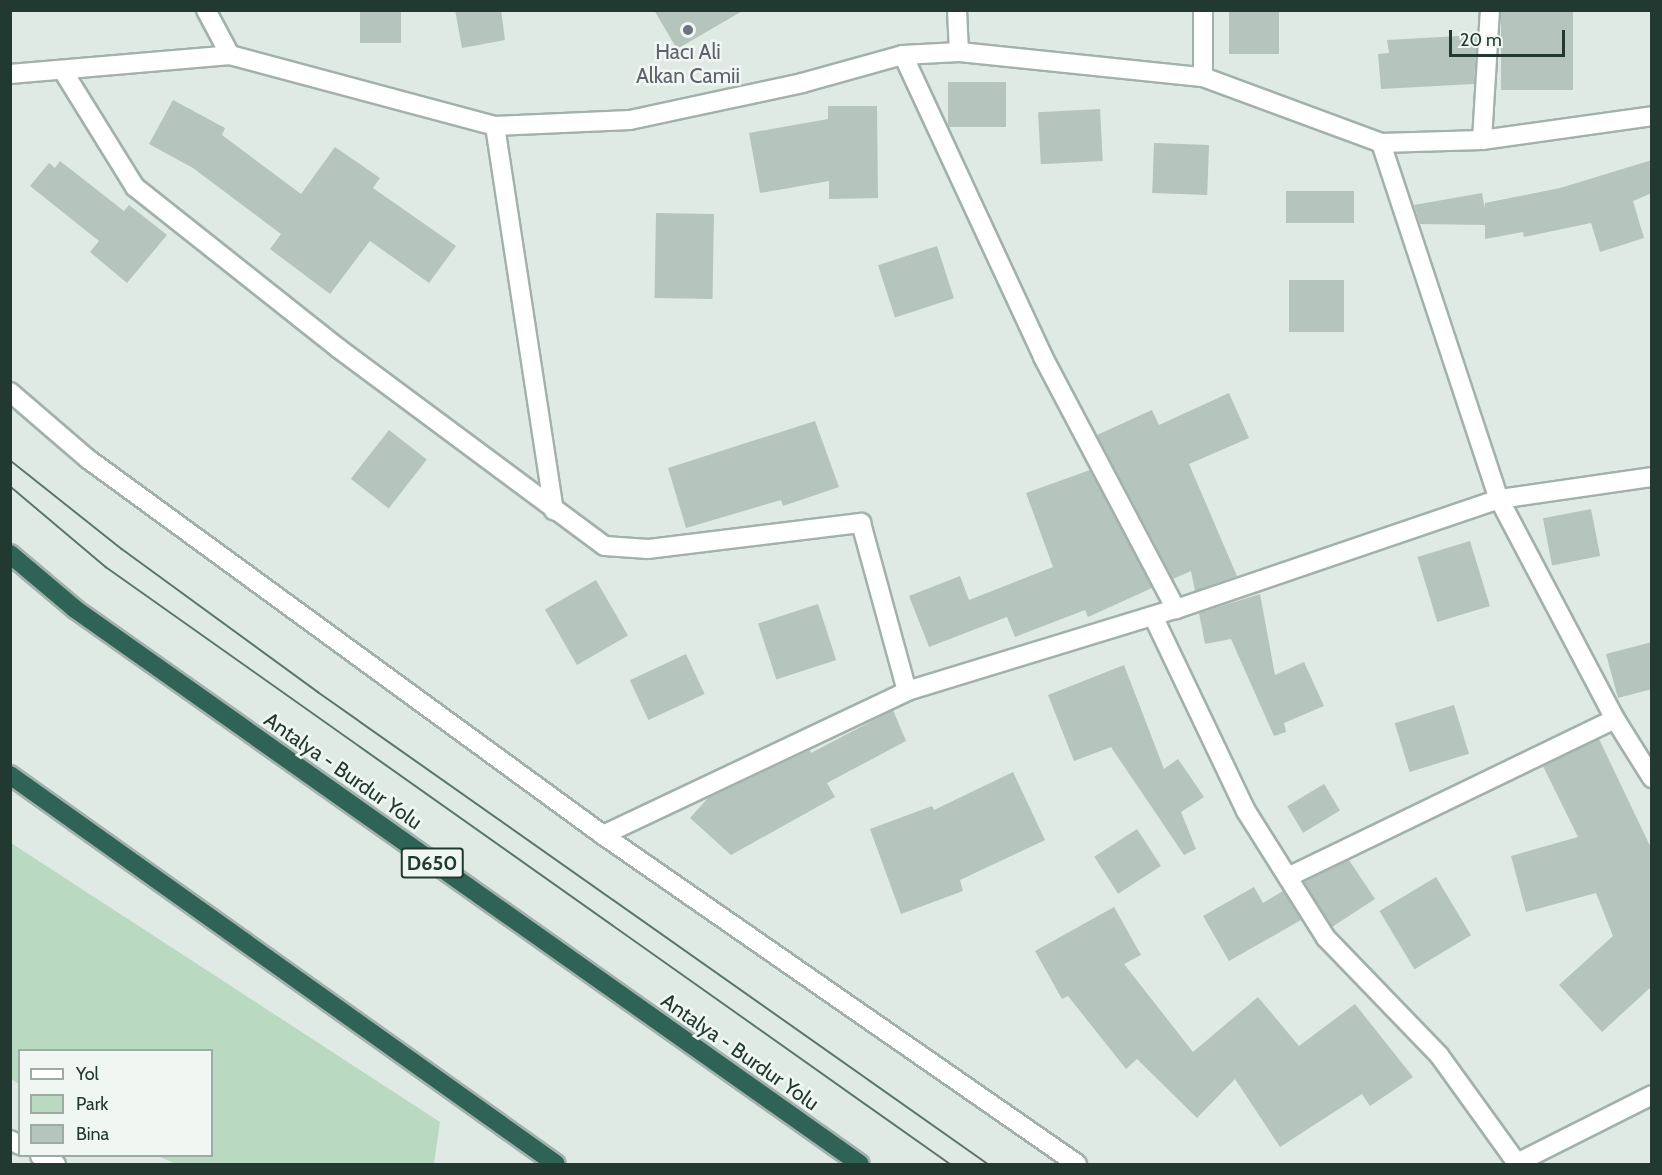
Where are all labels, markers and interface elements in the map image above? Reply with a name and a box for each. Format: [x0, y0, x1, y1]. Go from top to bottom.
scale bar [1452, 18, 1568, 56]
marker: Hacı Ali Alkan Camii [681, 23, 695, 37]
text: 20 m [1460, 29, 1502, 51]
place label: Hacı Ali Alkan Camii [636, 39, 740, 89]
street label: Antalya - Burdur Yolu [259, 707, 427, 835]
road number: D650 [400, 846, 464, 880]
street label: Antalya - Burdur Yolu [656, 988, 824, 1116]
legend [18, 1049, 213, 1157]
text: Yol [76, 1063, 99, 1085]
text: Park [76, 1093, 108, 1115]
text: Bina [76, 1123, 109, 1145]

